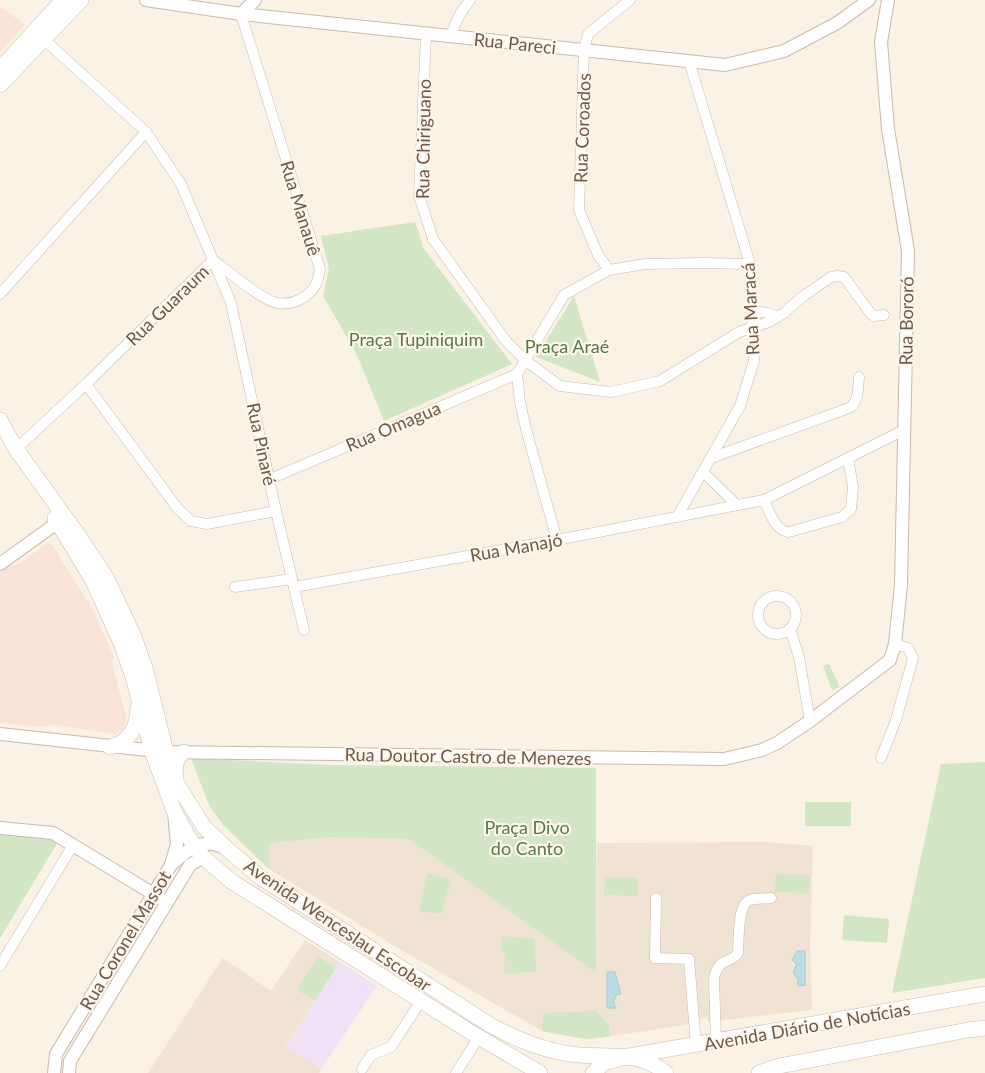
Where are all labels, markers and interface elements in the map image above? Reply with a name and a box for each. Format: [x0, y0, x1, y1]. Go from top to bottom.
street label: Rua Pareci [473, 28, 557, 58]
street label: Rua Coroados [569, 72, 595, 183]
street label: Rua Chiriguano [411, 79, 435, 199]
street label: Rua Manauê [276, 158, 326, 258]
street label: Rua Guaraum [121, 260, 213, 350]
street label: Rua Maracá [737, 262, 763, 356]
street label: Rua Bororó [894, 276, 918, 366]
park label: Praça Tupiniquim [349, 328, 483, 350]
park label: Praça Araé [525, 335, 609, 357]
street label: Rua Omagua [342, 396, 444, 456]
street label: Rua Pinaré [242, 401, 282, 487]
street label: Rua Manajó [468, 528, 564, 566]
street label: Rua Doutor Castro de Menezes [344, 743, 592, 769]
park label: Praça Divo do Canto [484, 816, 570, 859]
street label: Avenida Wenceslau Escobar [240, 854, 436, 996]
street label: Rua Coronel Massot [75, 866, 176, 1014]
street label: Avenida Diário de Notícias [702, 997, 912, 1055]

